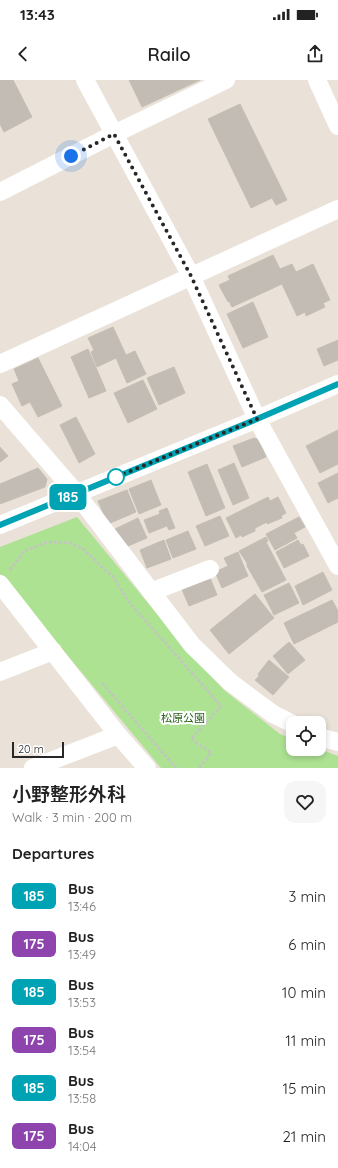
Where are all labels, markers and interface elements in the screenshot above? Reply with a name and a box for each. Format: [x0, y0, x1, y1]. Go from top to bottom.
text: 13:43 [20, 5, 55, 24]
icon: back [12, 43, 34, 65]
text: Railo [147, 43, 191, 66]
icon: share [304, 43, 326, 65]
your location [61, 146, 81, 166]
unlabelled marker [107, 468, 125, 486]
line badge: 185 [45, 484, 91, 510]
text: 185 [57, 488, 79, 506]
park label: 松原公園 [161, 711, 205, 725]
map controls [286, 716, 326, 756]
button: locate [286, 716, 326, 756]
scale bar [12, 740, 64, 759]
text: 20 m [18, 742, 44, 756]
button: heart [284, 781, 326, 823]
text: 小野整形外科 [12, 782, 126, 806]
text: Walk · 3 min · 200 m [12, 809, 132, 825]
text: Departures [12, 844, 94, 863]
text: Bus [68, 879, 94, 898]
text: 185 [23, 887, 45, 905]
text: 3 min [288, 887, 326, 906]
text: 13:46 [68, 898, 96, 914]
text: Bus [68, 927, 94, 946]
text: 175 [23, 935, 45, 953]
text: 6 min [288, 935, 326, 954]
text: 13:49 [68, 946, 96, 962]
text: Bus [68, 975, 94, 994]
text: 185 [23, 983, 45, 1001]
text: 10 min [282, 983, 326, 1002]
text: 13:53 [68, 994, 96, 1010]
text: Bus [68, 1023, 94, 1042]
text: 175 [23, 1031, 45, 1049]
text: 11 min [285, 1031, 326, 1050]
text: 13:54 [68, 1042, 96, 1058]
text: Bus [68, 1071, 94, 1090]
text: 185 [23, 1079, 45, 1097]
text: 15 min [283, 1079, 326, 1098]
text: 13:58 [68, 1090, 96, 1106]
text: Bus [68, 1119, 94, 1138]
text: 175 [23, 1127, 45, 1145]
text: 21 min [282, 1127, 326, 1146]
text: 14:04 [68, 1138, 96, 1154]

